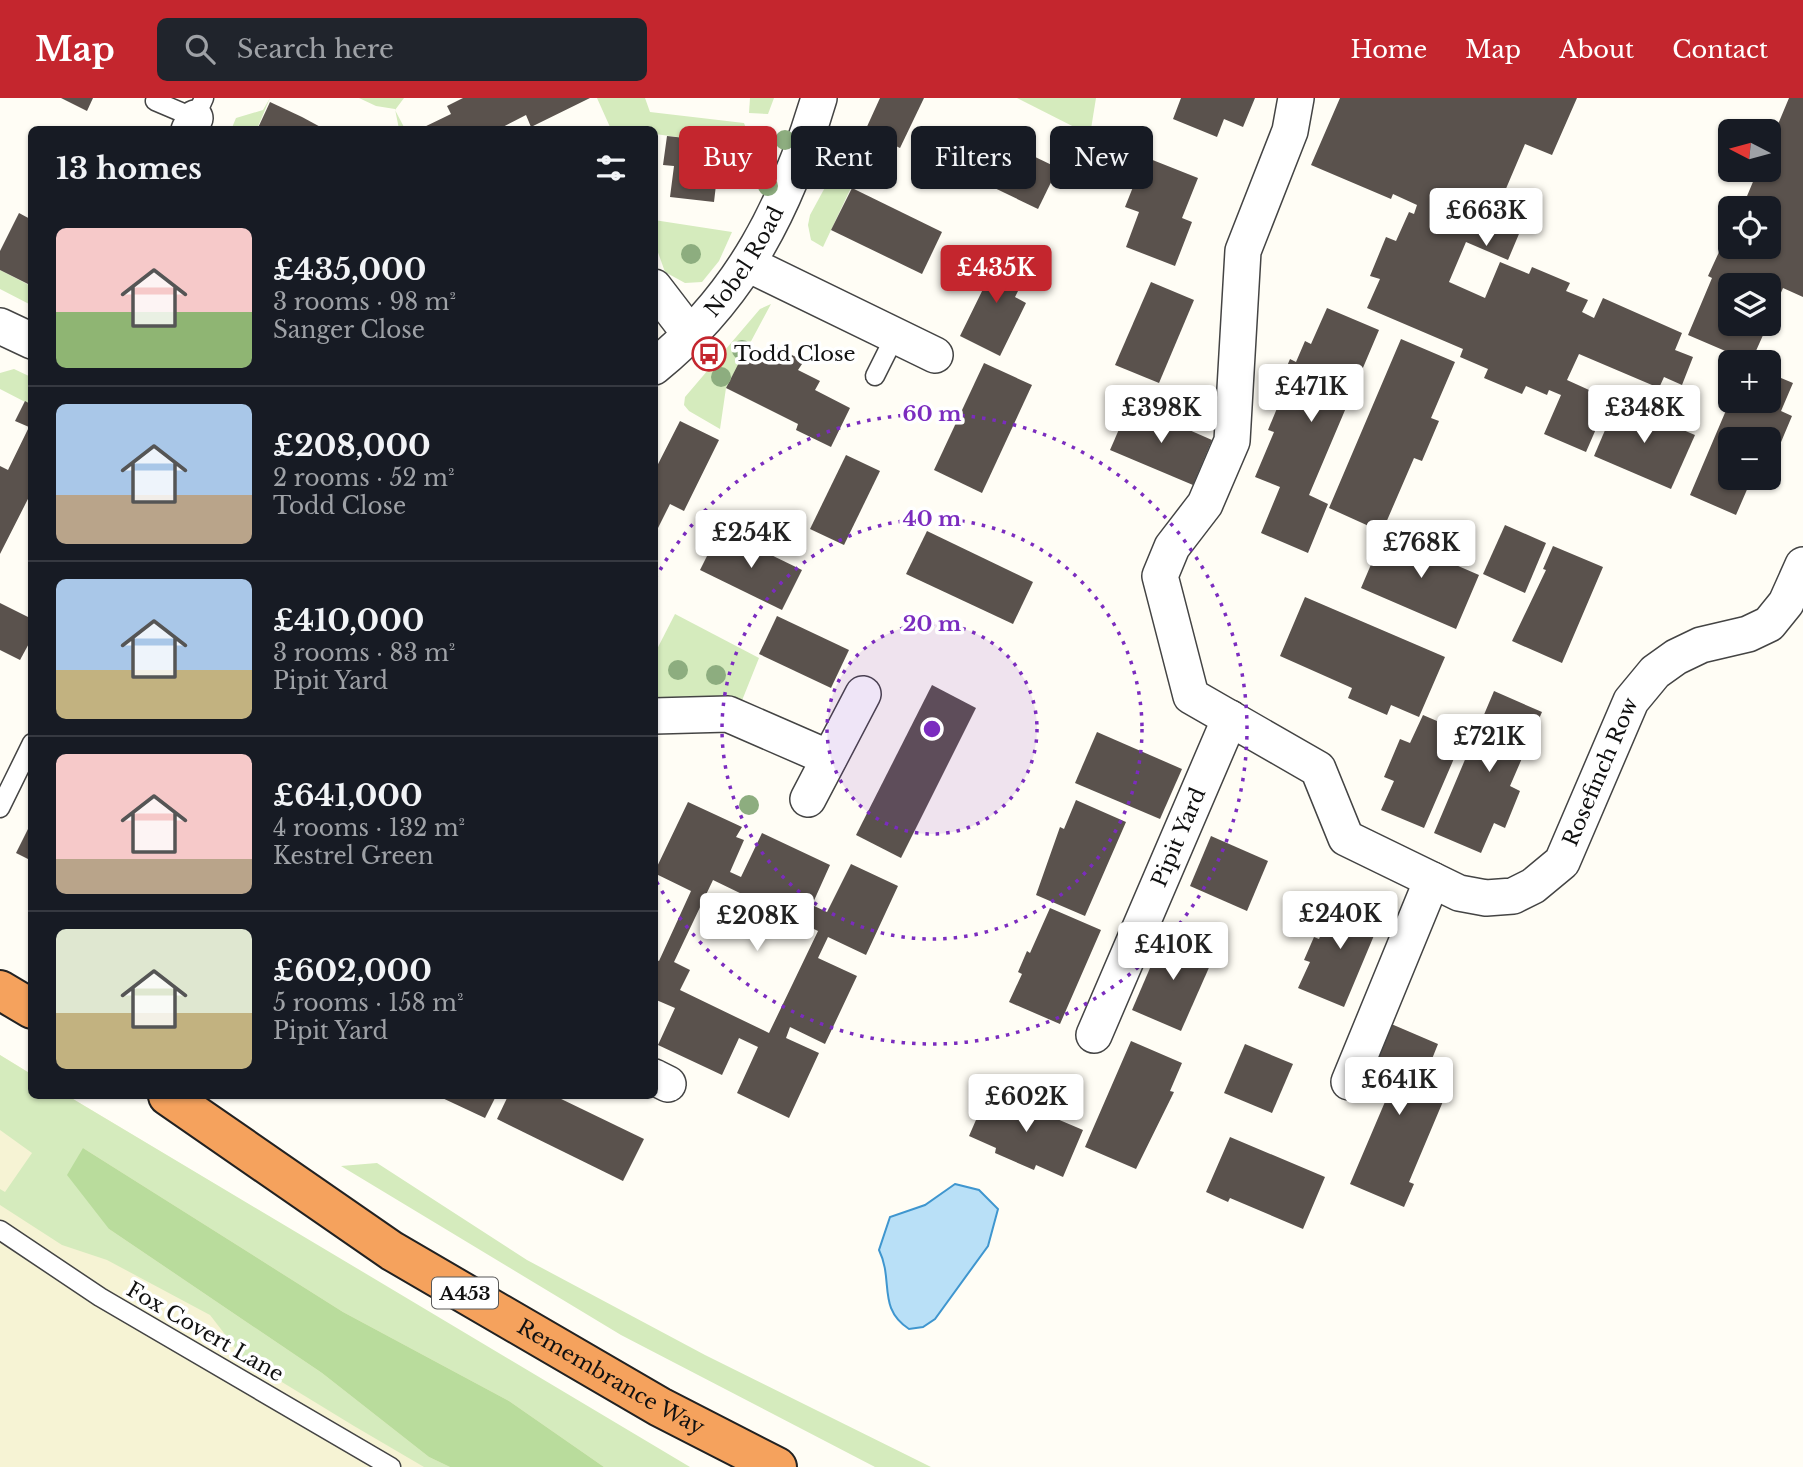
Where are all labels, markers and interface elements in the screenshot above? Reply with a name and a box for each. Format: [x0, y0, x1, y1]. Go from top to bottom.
search box [157, 18, 647, 81]
text: Map [35, 29, 115, 70]
icon: search [181, 30, 219, 68]
text: Search here [237, 33, 394, 65]
text: Home [1351, 35, 1427, 64]
text: Map [1465, 35, 1521, 64]
text: About [1559, 35, 1634, 64]
text: Contact [1672, 35, 1768, 64]
north arrow [1718, 119, 1782, 182]
map controls [1718, 119, 1781, 490]
chip: Buy [679, 126, 777, 189]
chip: Rent [791, 126, 897, 189]
chip: Filters [911, 126, 1036, 189]
chip: New [1050, 126, 1153, 189]
icon: filters [592, 149, 630, 187]
text: 13 homes [56, 150, 202, 187]
pin: £663K [1437, 188, 1535, 248]
button: locate [1718, 196, 1781, 259]
text: £663K [1446, 197, 1526, 225]
street label: Nobel Road [699, 202, 789, 322]
pin: £435K [947, 246, 1045, 305]
text: £435,000 [273, 251, 426, 288]
text: £435K [957, 254, 1035, 282]
icon: home [112, 256, 196, 340]
button: layers [1718, 273, 1781, 336]
text: 3 rooms · 98 m² [273, 288, 456, 316]
text: Sanger Close [273, 316, 425, 344]
bus stop icon: Todd Close [690, 335, 728, 373]
place label: Todd Close [734, 341, 856, 367]
button: + [1718, 350, 1781, 413]
pin: £471K [1262, 364, 1360, 424]
text: £471K [1275, 373, 1347, 401]
pin: £398K [1112, 386, 1210, 445]
pin: £348K [1595, 386, 1693, 445]
text: £398K [1121, 394, 1201, 422]
text: £348K [1604, 394, 1684, 422]
text: 60 m [903, 401, 961, 427]
text: £208,000 [273, 427, 431, 464]
button: − [1718, 427, 1781, 490]
icon: home [112, 432, 196, 516]
text: 2 rooms · 52 m² [273, 464, 455, 492]
text: Todd Close [273, 492, 406, 520]
text: 40 m [903, 506, 961, 532]
pin: £254K [702, 510, 800, 570]
text: £254K [711, 519, 791, 547]
pin: £768K [1372, 520, 1470, 580]
text: £768K [1382, 529, 1460, 557]
text: £410,000 [273, 602, 425, 639]
icon: home [112, 607, 196, 691]
text: 20 m [903, 611, 961, 637]
text: 3 rooms · 83 m² [273, 639, 455, 667]
text: Pipit Yard [273, 667, 388, 695]
street label: Rosefinch Row [1557, 694, 1644, 850]
pin: £721K [1440, 714, 1538, 774]
centre of rings [920, 717, 944, 741]
text: £721K [1453, 723, 1525, 751]
text: £641,000 [273, 777, 423, 814]
icon: home [112, 782, 196, 866]
street label: Pipit Yard [1146, 784, 1211, 891]
text: 4 rooms · 132 m² [273, 814, 465, 842]
text: Kestrel Green [273, 842, 434, 870]
pin: £240K [1291, 892, 1389, 951]
pin: £208K [708, 894, 806, 953]
text: £240K [1299, 900, 1381, 928]
text: £208K [716, 902, 798, 930]
pin: £410K [1124, 922, 1222, 982]
text: £410K [1134, 931, 1212, 959]
text: £602,000 [273, 952, 432, 989]
icon: home [112, 957, 196, 1041]
text: 5 rooms · 158 m² [273, 989, 463, 1017]
text: Pipit Yard [273, 1017, 388, 1045]
pin: £641K [1350, 1058, 1448, 1117]
text: £641K [1361, 1066, 1437, 1094]
pin: £602K [977, 1074, 1075, 1134]
text: £602K [984, 1083, 1068, 1111]
street label: Fox Covert Lane [122, 1277, 288, 1387]
road number: A453 [432, 1278, 498, 1308]
street label: Remembrance Way [512, 1314, 709, 1441]

